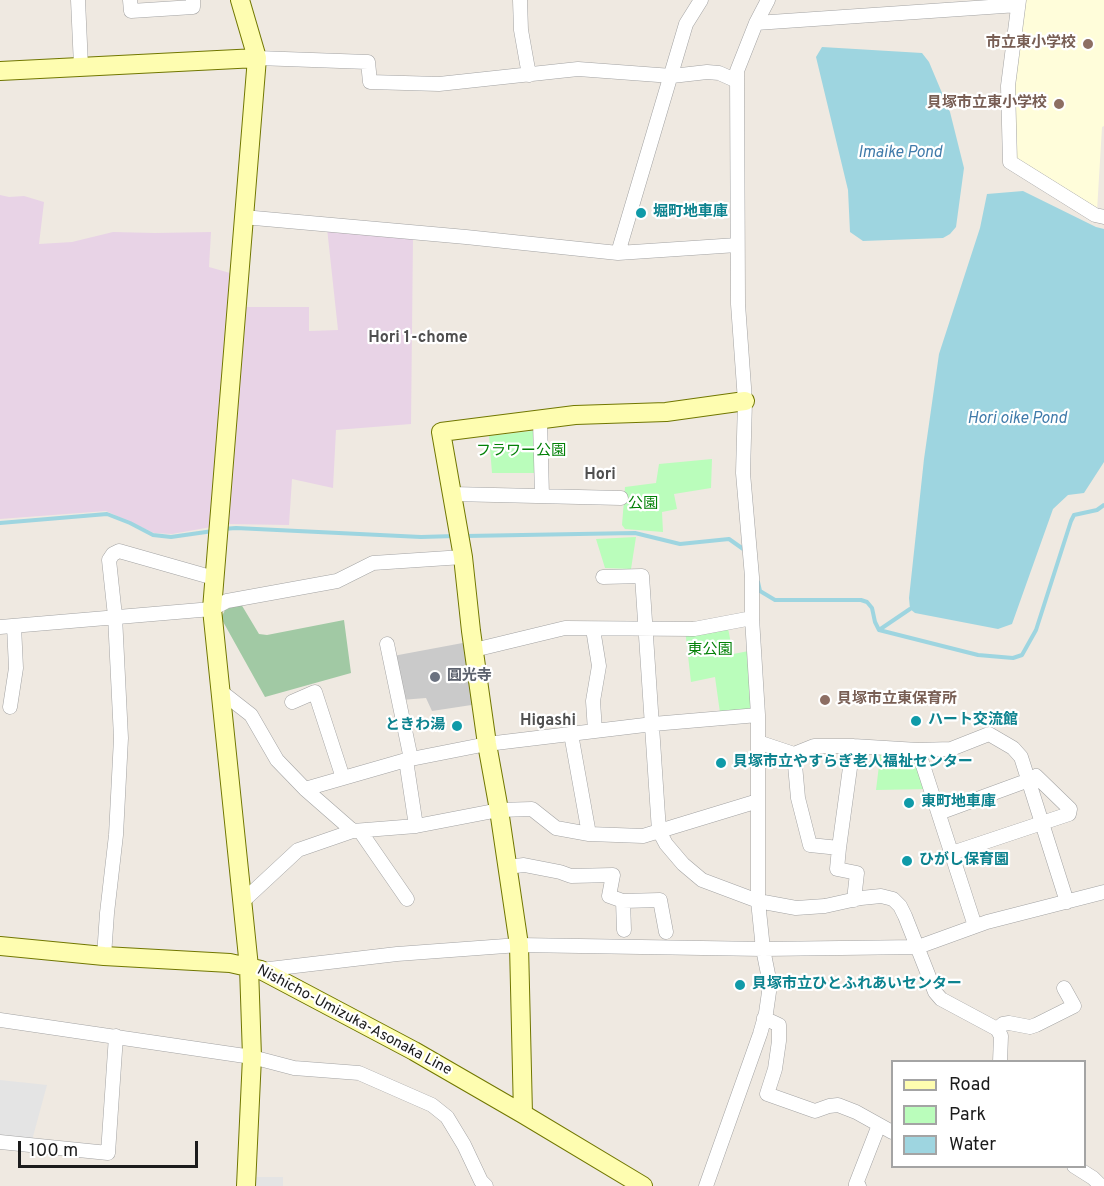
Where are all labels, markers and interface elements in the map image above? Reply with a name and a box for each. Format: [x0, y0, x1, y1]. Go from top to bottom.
place label: 市立東小学校 [986, 35, 1076, 53]
marker: 市立東小学校 [1081, 37, 1095, 51]
place label: 貝塚市立東小学校 [927, 95, 1047, 113]
marker: 貝塚市立東小学校 [1052, 97, 1066, 111]
water label: Imaike Pond [858, 144, 942, 164]
place label: 堀町地車庫 [653, 204, 728, 222]
marker: 堀町地車庫 [634, 206, 648, 220]
district label: Hori 1-chome [368, 329, 468, 349]
water label: Hori oike Pond [967, 410, 1067, 430]
park label: フラワー公園 [476, 443, 566, 461]
district label: Hori [584, 466, 616, 486]
park label: 公園 [628, 496, 658, 514]
park label: 東公園 [688, 642, 732, 660]
place label: 圓光寺 [447, 668, 492, 686]
marker: 圓光寺 [428, 670, 442, 684]
place label: 貝塚市立東保育所 [837, 691, 957, 709]
marker: 貝塚市立東保育所 [818, 693, 832, 707]
district label: Higashi [520, 712, 576, 732]
place label: ハート交流館 [928, 712, 1018, 730]
marker: ハート交流館 [909, 714, 923, 728]
place label: ときわ湯 [385, 717, 445, 735]
marker: ときわ湯 [450, 719, 464, 733]
place label: 貝塚市立やすらぎ老人福祉センター [733, 754, 973, 772]
marker: 貝塚市立やすらぎ老人福祉センター [714, 756, 728, 770]
place label: 東町地車庫 [921, 794, 996, 812]
marker: 東町地車庫 [902, 796, 916, 810]
place label: ひがし保育園 [919, 852, 1009, 870]
marker: ひがし保育園 [900, 854, 914, 868]
street label: Nishicho-Umizuka-Asonaka Line [253, 962, 455, 1080]
place label: 貝塚市立ひとふれあいセンター [752, 976, 962, 994]
marker: 貝塚市立ひとふれあいセンター [733, 978, 747, 992]
legend [891, 1060, 1086, 1168]
text: Road [949, 1074, 991, 1097]
text: Park [949, 1104, 986, 1127]
scale bar [21, 1129, 201, 1167]
text: Water [949, 1134, 996, 1157]
text: 100 m [29, 1140, 78, 1163]

